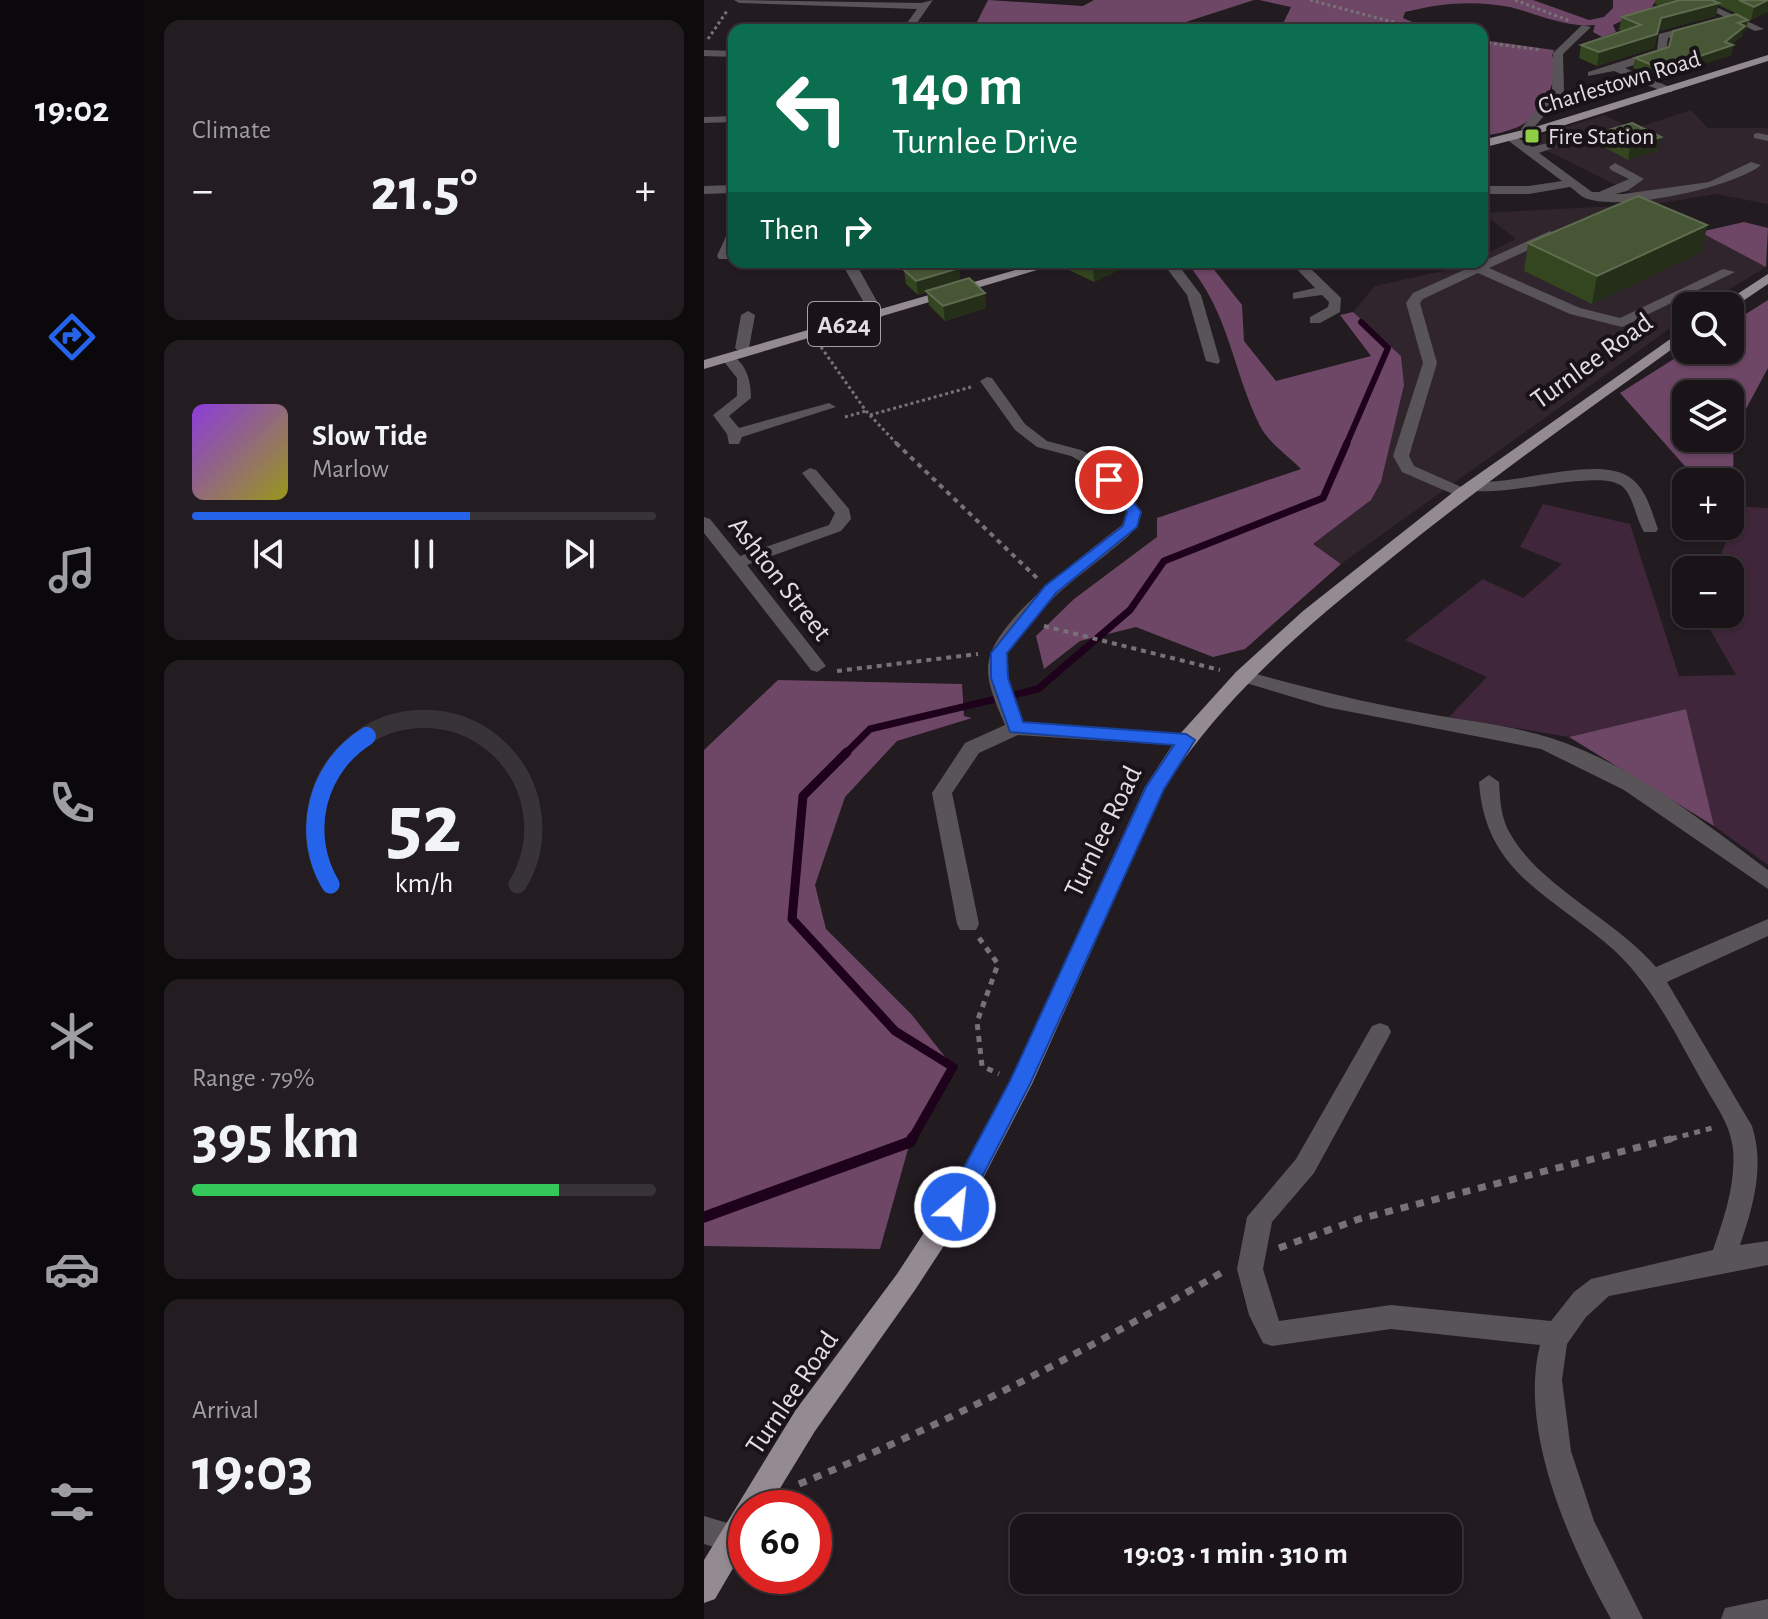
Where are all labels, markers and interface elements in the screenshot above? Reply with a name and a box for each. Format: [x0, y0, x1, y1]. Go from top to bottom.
street label: Charlestown Road [1535, 47, 1703, 119]
icon: left [760, 56, 864, 160]
text: 140 m [892, 59, 1023, 115]
text: 19:02 [35, 92, 109, 128]
text: Climate [192, 117, 271, 143]
text: Turnlee Drive [892, 124, 1078, 160]
place label: Fire Station [1548, 125, 1654, 149]
marker: Fire Station [1523, 127, 1541, 145]
text: 21.5° [370, 161, 478, 221]
text: − [192, 169, 213, 213]
text: + [635, 169, 656, 213]
icon: right [835, 208, 879, 252]
text: Then [760, 215, 819, 245]
map controls [1672, 292, 1744, 628]
button: search [1672, 292, 1744, 364]
road number: A624 [808, 302, 880, 346]
icon: directions [44, 309, 100, 365]
street label: Turnlee Road [1526, 309, 1658, 415]
button: layers [1672, 380, 1744, 452]
text: Slow Tide [312, 421, 427, 451]
pin [1075, 446, 1143, 514]
text: Marlow [312, 456, 389, 482]
icon: arrive [1087, 458, 1131, 502]
button: + [1672, 468, 1744, 540]
street label: Ashton Street [723, 512, 836, 646]
icon: previous [247, 532, 291, 576]
icon: pause [402, 532, 446, 576]
icon: next [557, 532, 601, 576]
icon: music [44, 542, 100, 598]
button: − [1672, 556, 1744, 628]
street label: Turnlee Road [1060, 762, 1148, 902]
icon: phone [44, 775, 100, 831]
text: 52 [386, 784, 462, 868]
text: km/h [395, 870, 453, 899]
icon: climate [44, 1008, 100, 1064]
text: Range · 79% [192, 1065, 315, 1091]
text: 395 km [192, 1109, 360, 1169]
position arrow [913, 1165, 997, 1249]
icon: car [44, 1241, 100, 1297]
street label: Turnlee Road [741, 1326, 844, 1460]
text: Arrival [192, 1397, 259, 1423]
text: 19:03 [192, 1441, 313, 1501]
icon: filters [44, 1474, 100, 1530]
speed limit sign: 60 [728, 1490, 832, 1594]
text: 19:03 · 1 min · 310 m [1124, 1539, 1348, 1569]

